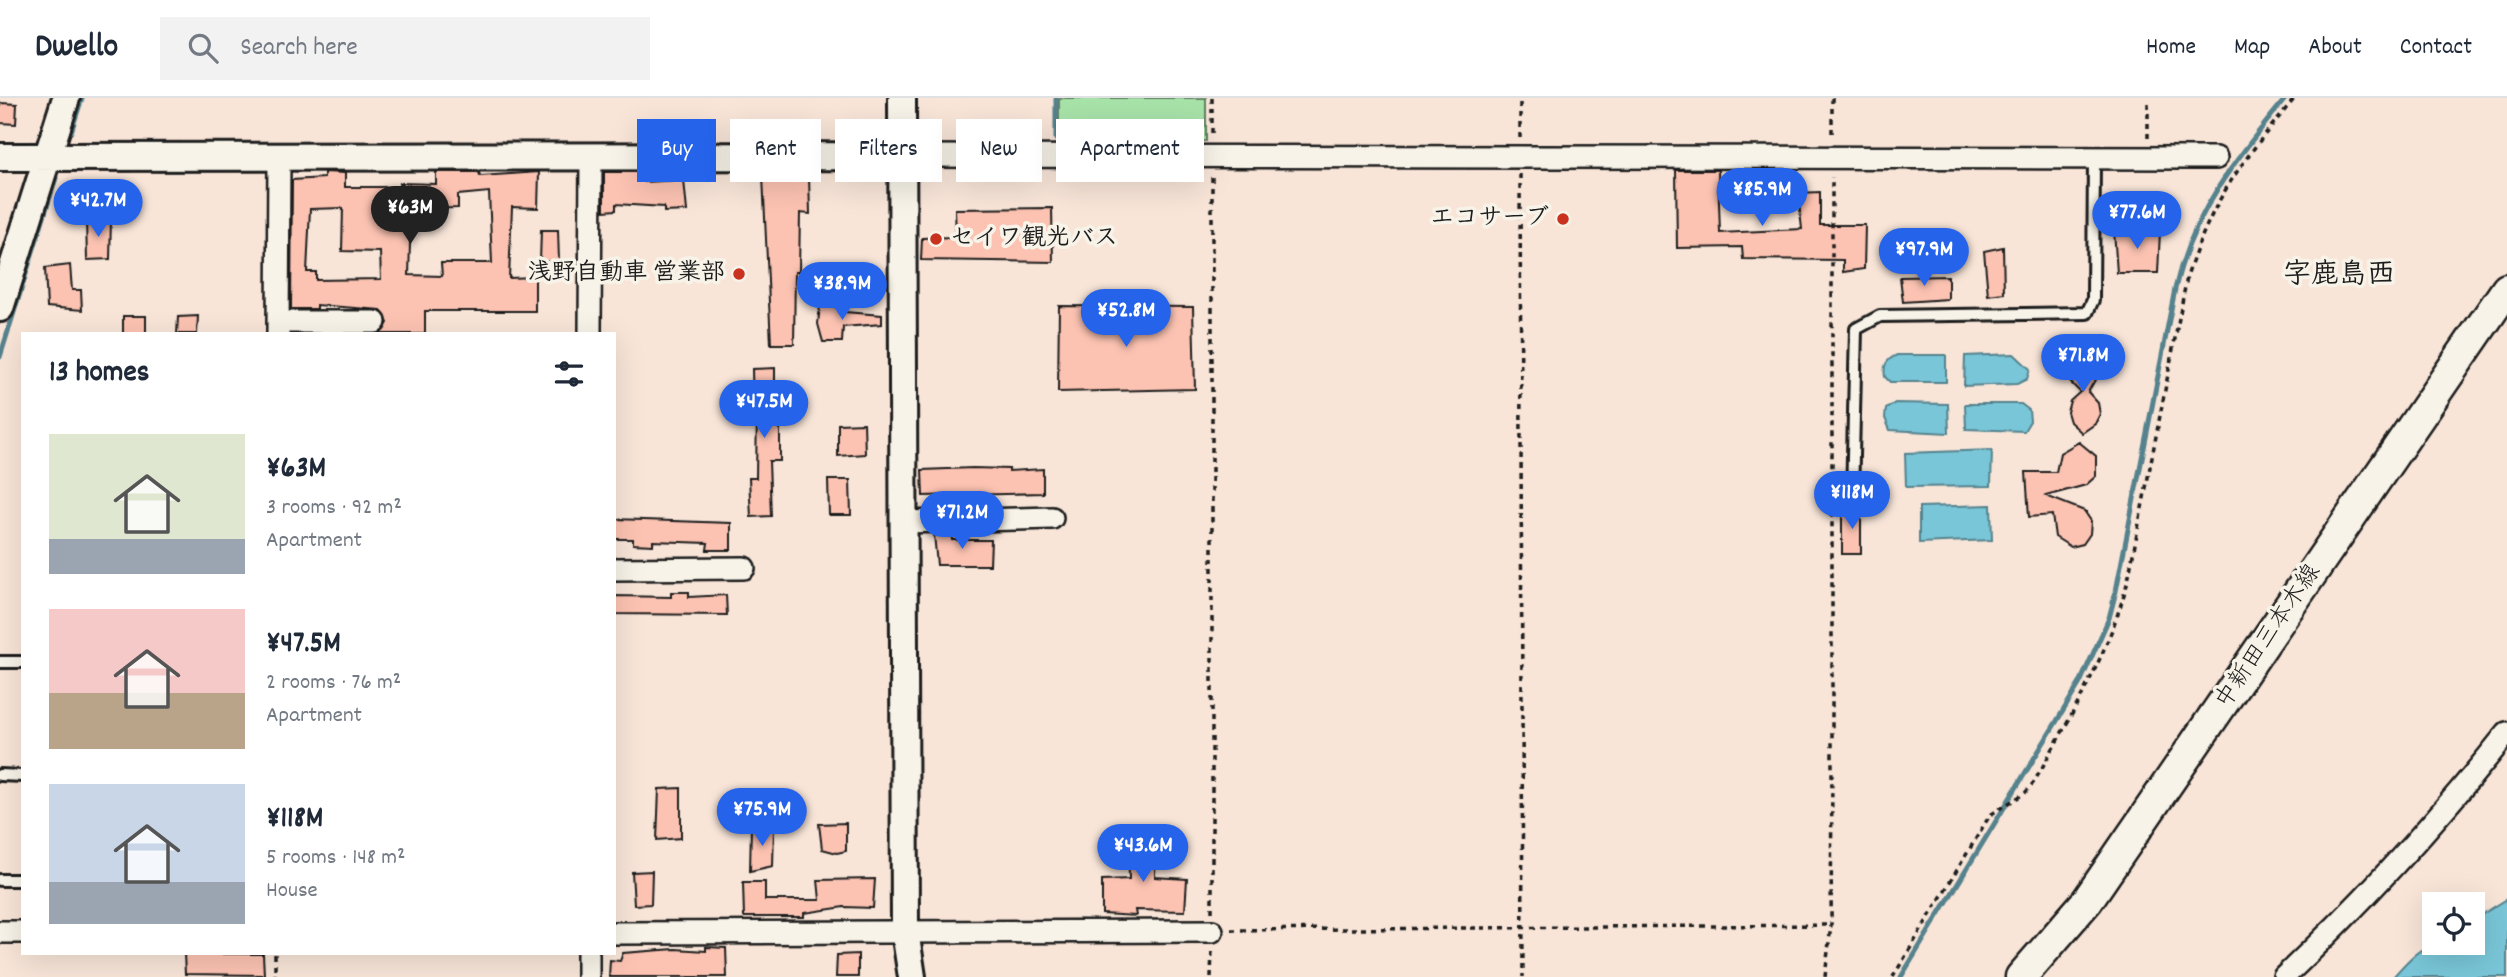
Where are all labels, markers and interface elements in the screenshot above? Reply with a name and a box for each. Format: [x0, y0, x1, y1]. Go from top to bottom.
search box [160, 17, 650, 80]
text: Dwello [35, 25, 118, 72]
icon: search [184, 29, 222, 67]
text: Search here [240, 30, 358, 67]
text: Home [2146, 31, 2196, 65]
text: Map [2234, 31, 2270, 65]
text: About [2308, 31, 2362, 65]
text: Contact [2400, 31, 2472, 65]
chip: Buy [637, 119, 716, 182]
chip: Rent [730, 119, 821, 182]
chip: Filters [835, 119, 942, 182]
chip: New [956, 119, 1042, 182]
chip: Apartment [1056, 119, 1204, 182]
pin: ¥85.9M [1705, 169, 1819, 228]
text: ¥85.9M [1733, 174, 1791, 207]
pin: ¥42.7M [41, 180, 155, 239]
text: ¥42.7M [70, 185, 126, 218]
pin: ¥63M [369, 186, 451, 246]
text: ¥63M [387, 192, 433, 225]
pin: ¥77.6M [2080, 192, 2194, 251]
text: ¥77.6M [2108, 197, 2166, 230]
place label: エコサーブ [1430, 202, 1549, 236]
marker: エコサーブ [1555, 211, 1571, 227]
place label: セイワ観光バス [950, 222, 1118, 256]
pin: ¥97.9M [1867, 228, 1981, 288]
marker: セイワ観光バス [928, 231, 944, 247]
text: ¥97.9M [1895, 234, 1953, 267]
place label: 浅野自動車 営業部 [528, 257, 725, 291]
district label: 字鹿島西 [2283, 257, 2395, 297]
pin: ¥38.9M [785, 262, 899, 322]
marker: 浅野自動車 営業部 [731, 266, 747, 282]
text: ¥38.9M [813, 268, 871, 301]
pin: ¥52.8M [1069, 289, 1183, 349]
text: ¥52.8M [1097, 295, 1155, 328]
pin: ¥71.8M [2026, 334, 2140, 394]
text: ¥71.8M [2057, 340, 2109, 373]
text: 13 homes [49, 353, 149, 396]
icon: filters [550, 355, 588, 393]
pin: ¥47.5M [707, 380, 821, 440]
text: ¥47.5M [735, 386, 793, 419]
text: ¥63M [266, 449, 326, 492]
icon: home [105, 462, 189, 546]
pin: ¥118M [1803, 472, 1901, 531]
text: ¥118M [1830, 477, 1874, 510]
pin: ¥71.2M [905, 491, 1019, 551]
text: 3 rooms · 92 m² [266, 492, 402, 525]
text: ¥71.2M [936, 497, 988, 530]
text: Apartment [266, 525, 362, 558]
street label: 中新田三本木線 [2208, 558, 2330, 716]
text: ¥47.5M [266, 624, 341, 667]
icon: home [105, 637, 189, 721]
text: 2 rooms · 76 m² [266, 667, 401, 700]
text: Apartment [266, 700, 362, 733]
pin: ¥75.9M [705, 788, 819, 848]
text: ¥75.9M [733, 794, 791, 827]
text: ¥118M [266, 799, 323, 842]
icon: home [105, 812, 189, 896]
pin: ¥43.6M [1086, 824, 1200, 884]
text: ¥43.6M [1113, 830, 1173, 863]
text: 5 rooms · 148 m² [266, 842, 405, 875]
text: House [266, 875, 318, 908]
map controls [2422, 892, 2485, 955]
button: locate [2422, 892, 2485, 955]

